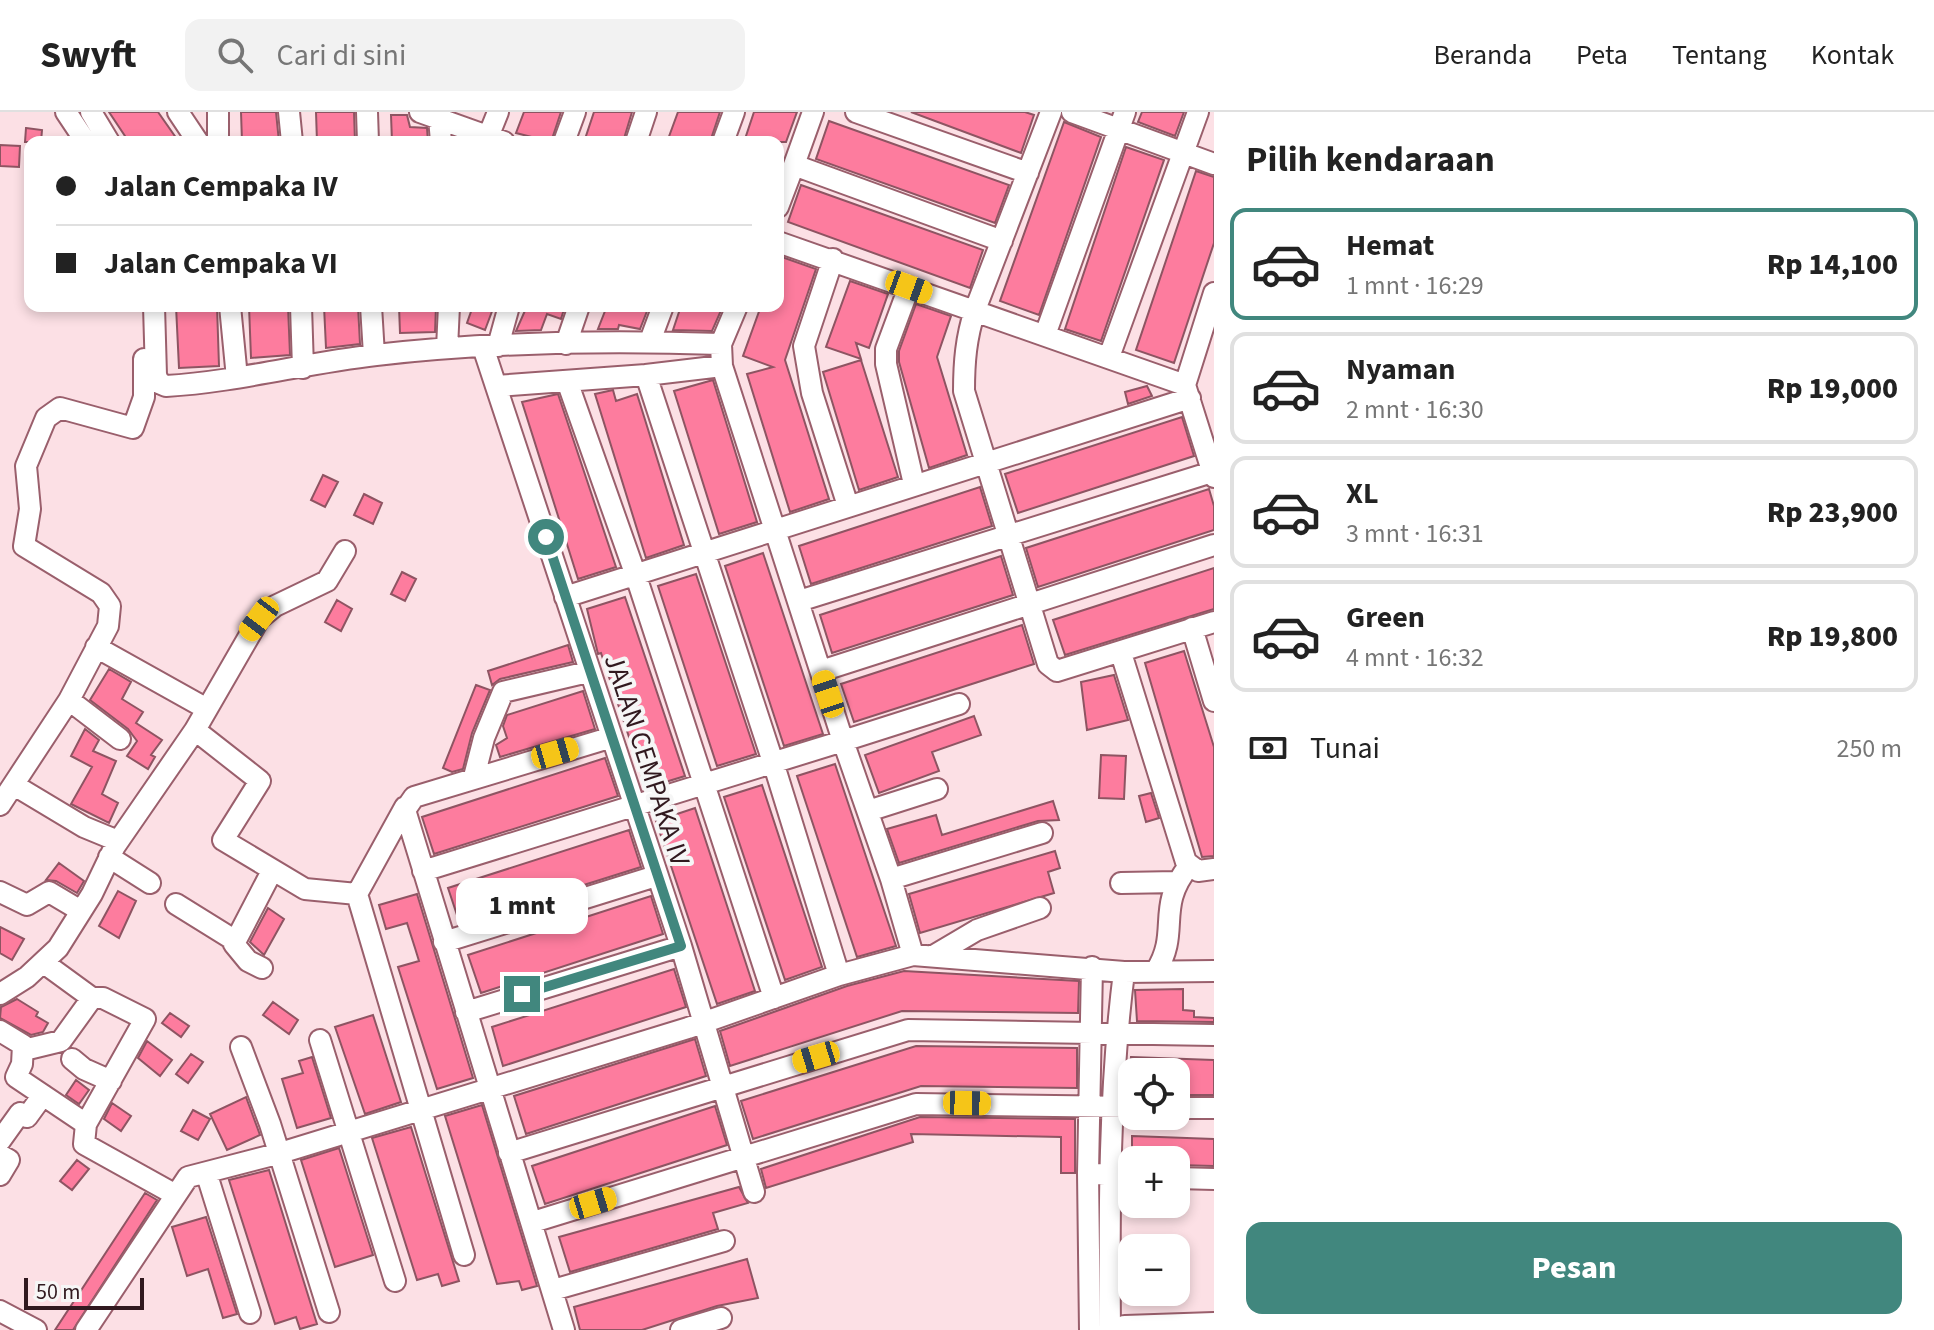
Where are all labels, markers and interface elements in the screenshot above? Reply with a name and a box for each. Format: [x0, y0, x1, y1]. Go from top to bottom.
search box [185, 19, 745, 91]
text: Swyft [40, 28, 137, 82]
icon: search [213, 33, 257, 77]
text: Cari di sini [277, 34, 406, 77]
text: Beranda [1434, 35, 1532, 75]
text: Peta [1576, 35, 1628, 75]
text: Tentang [1672, 35, 1767, 75]
text: Kontak [1811, 35, 1894, 75]
text: Pilih kendaraan [1246, 134, 1495, 185]
text: Jalan Cempaka IV [104, 165, 338, 208]
text: Hemat [1346, 224, 1434, 267]
icon: car [1250, 228, 1322, 300]
text: Jalan Cempaka VI [104, 242, 338, 285]
text: Rp 14,100 [1767, 243, 1898, 286]
text: 1 mnt · 16:29 [1346, 267, 1484, 304]
car [882, 268, 936, 306]
text: Nyaman [1346, 348, 1455, 391]
icon: car [1250, 352, 1322, 424]
text: Rp 19,000 [1767, 367, 1898, 410]
text: 2 mnt · 16:30 [1346, 391, 1484, 428]
text: XL [1346, 472, 1379, 515]
icon: car [1250, 476, 1322, 548]
text: Rp 23,900 [1767, 491, 1898, 534]
text: 3 mnt · 16:31 [1346, 515, 1484, 552]
route start [528, 519, 564, 555]
car [235, 593, 283, 645]
text: Green [1346, 596, 1425, 639]
icon: car [1250, 600, 1322, 672]
text: Rp 19,800 [1767, 615, 1898, 658]
text: 4 mnt · 16:32 [1346, 639, 1484, 676]
street label: JALAN CEMPAKA IV [594, 649, 700, 872]
car [809, 667, 847, 721]
icon: cash [1246, 726, 1290, 770]
text: Tunai [1310, 727, 1380, 770]
text: 250 m [1836, 730, 1902, 767]
car [529, 735, 581, 771]
callout: 1 mnt [456, 878, 588, 934]
text: 1 mnt [489, 887, 555, 924]
route end [504, 976, 540, 1012]
car [790, 1039, 842, 1075]
map controls [1118, 1058, 1190, 1306]
button: locate [1118, 1058, 1190, 1130]
car [943, 1091, 991, 1115]
button: + [1118, 1146, 1190, 1218]
car [567, 1185, 619, 1221]
button: Pesan [1246, 1222, 1902, 1314]
button: − [1118, 1234, 1190, 1306]
scale bar [24, 1274, 144, 1310]
text: 50 m [36, 1276, 81, 1308]

